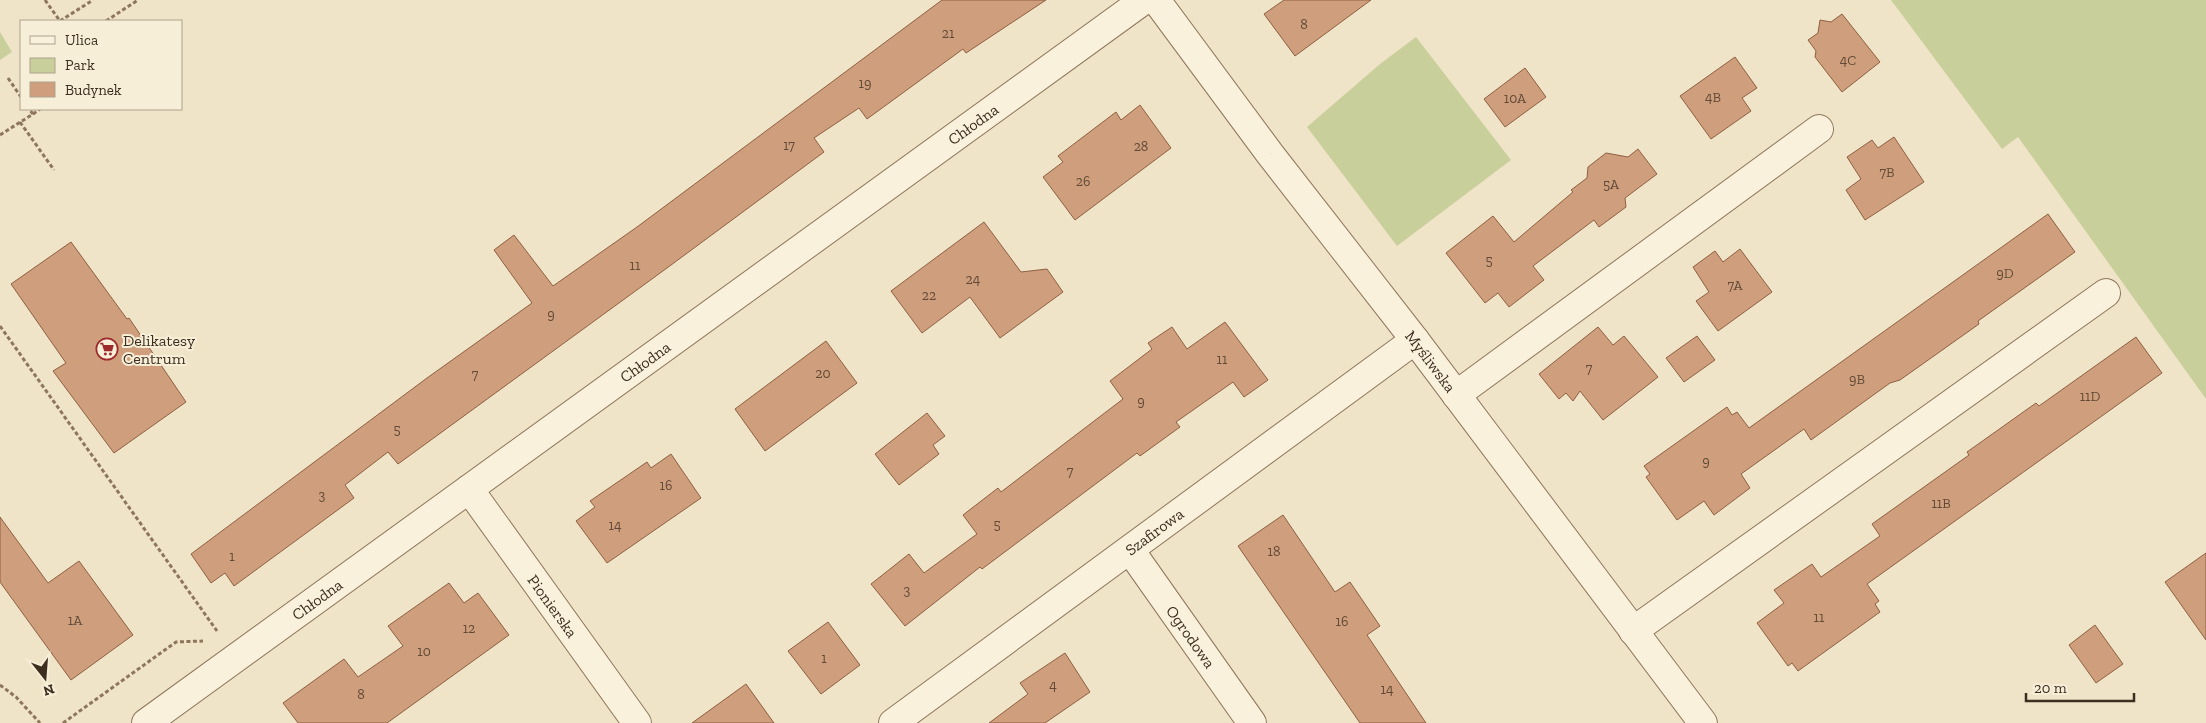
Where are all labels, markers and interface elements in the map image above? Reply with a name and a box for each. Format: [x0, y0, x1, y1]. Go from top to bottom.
house number: 8 [1300, 16, 1308, 33]
legend [20, 20, 182, 110]
house number: 21 [942, 25, 955, 42]
text: Ulica [65, 31, 98, 49]
house number: 4C [1840, 52, 1856, 69]
text: Park [65, 56, 95, 74]
house number: 19 [859, 75, 871, 92]
text: Budynek [65, 81, 122, 99]
house number: 4B [1705, 89, 1721, 106]
house number: 10A [1504, 90, 1527, 107]
street label: Chłodna [944, 99, 1002, 149]
house number: 17 [783, 137, 795, 154]
house number: 28 [1134, 138, 1148, 155]
house number: 7B [1879, 164, 1895, 181]
house number: 26 [1076, 173, 1090, 190]
house number: 5A [1603, 176, 1620, 193]
house number: 5 [1485, 252, 1493, 269]
house number: 11 [630, 257, 641, 274]
house number: 9D [1996, 265, 2014, 282]
house number: 24 [966, 271, 981, 288]
house number: 7A [1727, 277, 1744, 294]
house number: 22 [922, 287, 936, 304]
house number: 9 [547, 306, 555, 323]
street label: Myśliwska [1402, 327, 1460, 396]
place label: Delikatesy Centrum [123, 331, 196, 368]
supermarket icon: Delikatesy Centrum [95, 337, 119, 361]
street label: Chłodna [616, 337, 674, 386]
house number: 11 [1217, 351, 1228, 368]
house number: 7 [1586, 360, 1593, 377]
house number: 20 [815, 365, 831, 382]
house number: 7 [472, 366, 479, 383]
house number: 9B [1849, 371, 1865, 388]
house number: 11D [2080, 388, 2100, 405]
house number: 9 [1137, 393, 1145, 410]
house number: 5 [393, 421, 401, 438]
house number: 9 [1702, 453, 1710, 470]
house number: 7 [1067, 463, 1074, 480]
house number: 16 [660, 477, 672, 494]
house number: 3 [319, 487, 326, 504]
house number: 11B [1931, 495, 1951, 512]
street label: Szafirowa [1121, 504, 1187, 559]
house number: 5 [993, 516, 1001, 533]
house number: 14 [609, 517, 622, 534]
house number: 18 [1268, 543, 1280, 560]
house number: 1 [229, 548, 235, 565]
street label: Pionierska [524, 571, 582, 641]
street label: Chłodna [288, 574, 346, 624]
house number: 3 [904, 582, 911, 599]
street label: Ogrodowa [1163, 602, 1220, 672]
house number: 11 [1814, 609, 1825, 626]
house number: 1A [68, 612, 83, 629]
house number: 16 [1336, 613, 1348, 630]
house number: 12 [463, 620, 475, 637]
house number: 10 [417, 643, 431, 660]
house number: 1 [821, 650, 827, 667]
north arrow [20, 653, 70, 703]
scale bar [2026, 670, 2134, 702]
house number: 4 [1049, 677, 1057, 694]
text: 20 m [2034, 679, 2067, 697]
text: N [41, 680, 56, 700]
house number: 14 [1381, 681, 1394, 698]
house number: 8 [357, 686, 365, 703]

